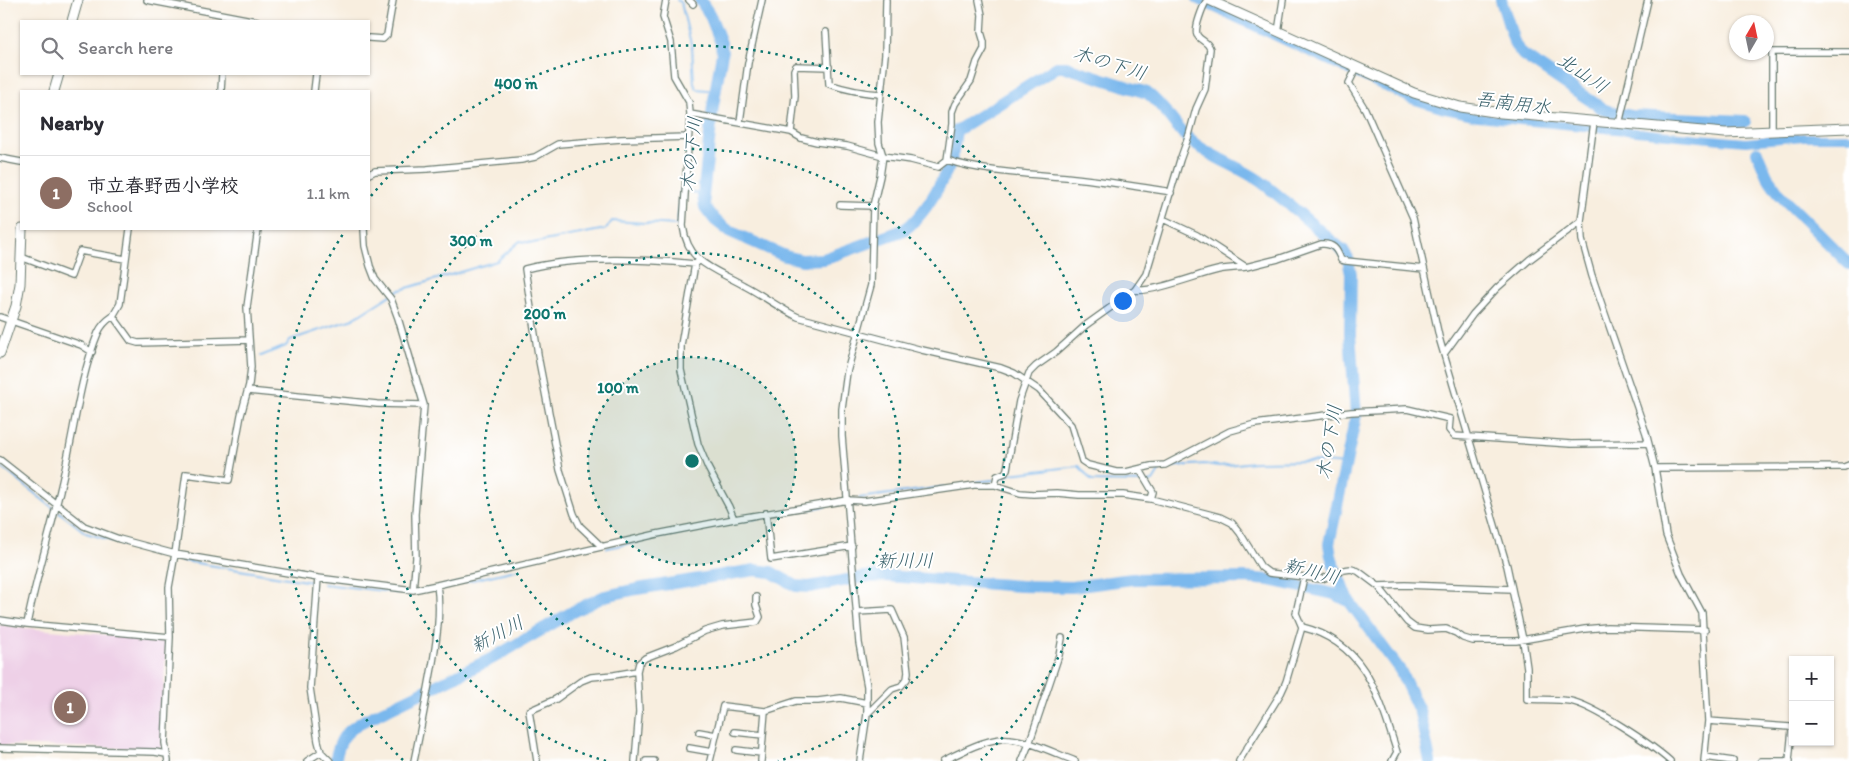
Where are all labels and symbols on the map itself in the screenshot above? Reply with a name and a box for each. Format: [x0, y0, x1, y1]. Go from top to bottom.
north arrow [1729, 15, 1774, 60]
water label: 木の下川 [1070, 41, 1150, 85]
water label: 北山川 [1553, 48, 1613, 98]
text: 400 m [494, 75, 538, 93]
water label: 吾南用水 [1474, 87, 1552, 119]
water label: 木の下川 [676, 115, 706, 193]
text: 300 m [450, 232, 493, 250]
your location [1110, 288, 1136, 314]
text: 200 m [524, 305, 567, 323]
text: 100 m [597, 379, 639, 397]
water label: 木の下川 [1312, 403, 1346, 481]
centre of rings [683, 452, 701, 470]
water label: 新川川 [876, 549, 934, 572]
water label: 新川川 [1282, 553, 1342, 589]
water label: 新川川 [466, 610, 528, 658]
pin: 1 [54, 688, 86, 726]

